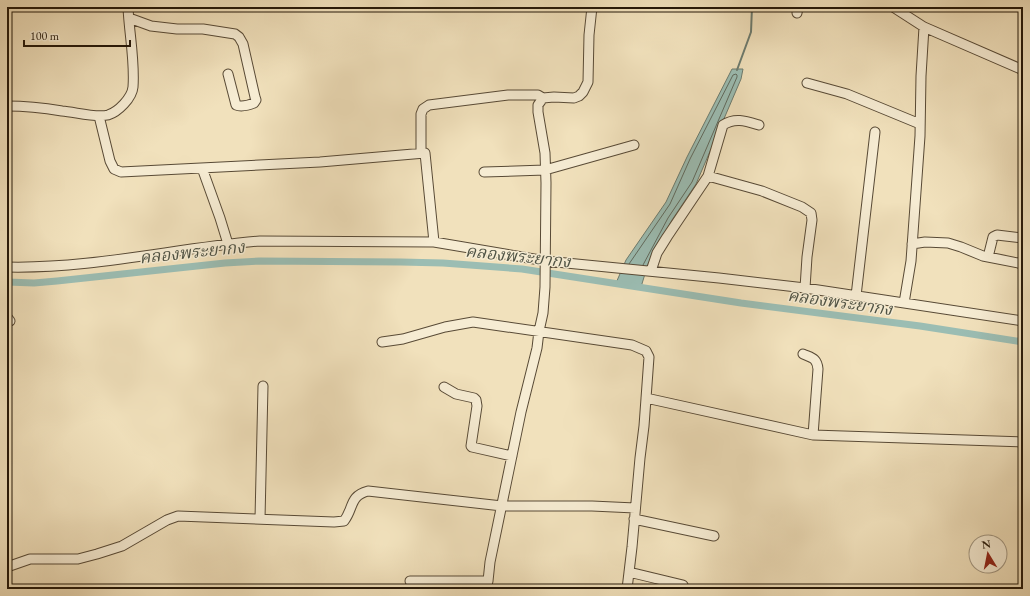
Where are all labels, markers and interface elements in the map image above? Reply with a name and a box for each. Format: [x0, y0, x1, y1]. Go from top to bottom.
scale bar [24, 22, 130, 48]
text: 100 m [30, 28, 60, 44]
water label: คลองพระยากง [138, 235, 247, 268]
water label: คลองพระยากง [464, 240, 573, 273]
water label: คลองพระยากง [786, 284, 895, 320]
north arrow [968, 534, 1008, 574]
text: N [981, 536, 992, 552]

